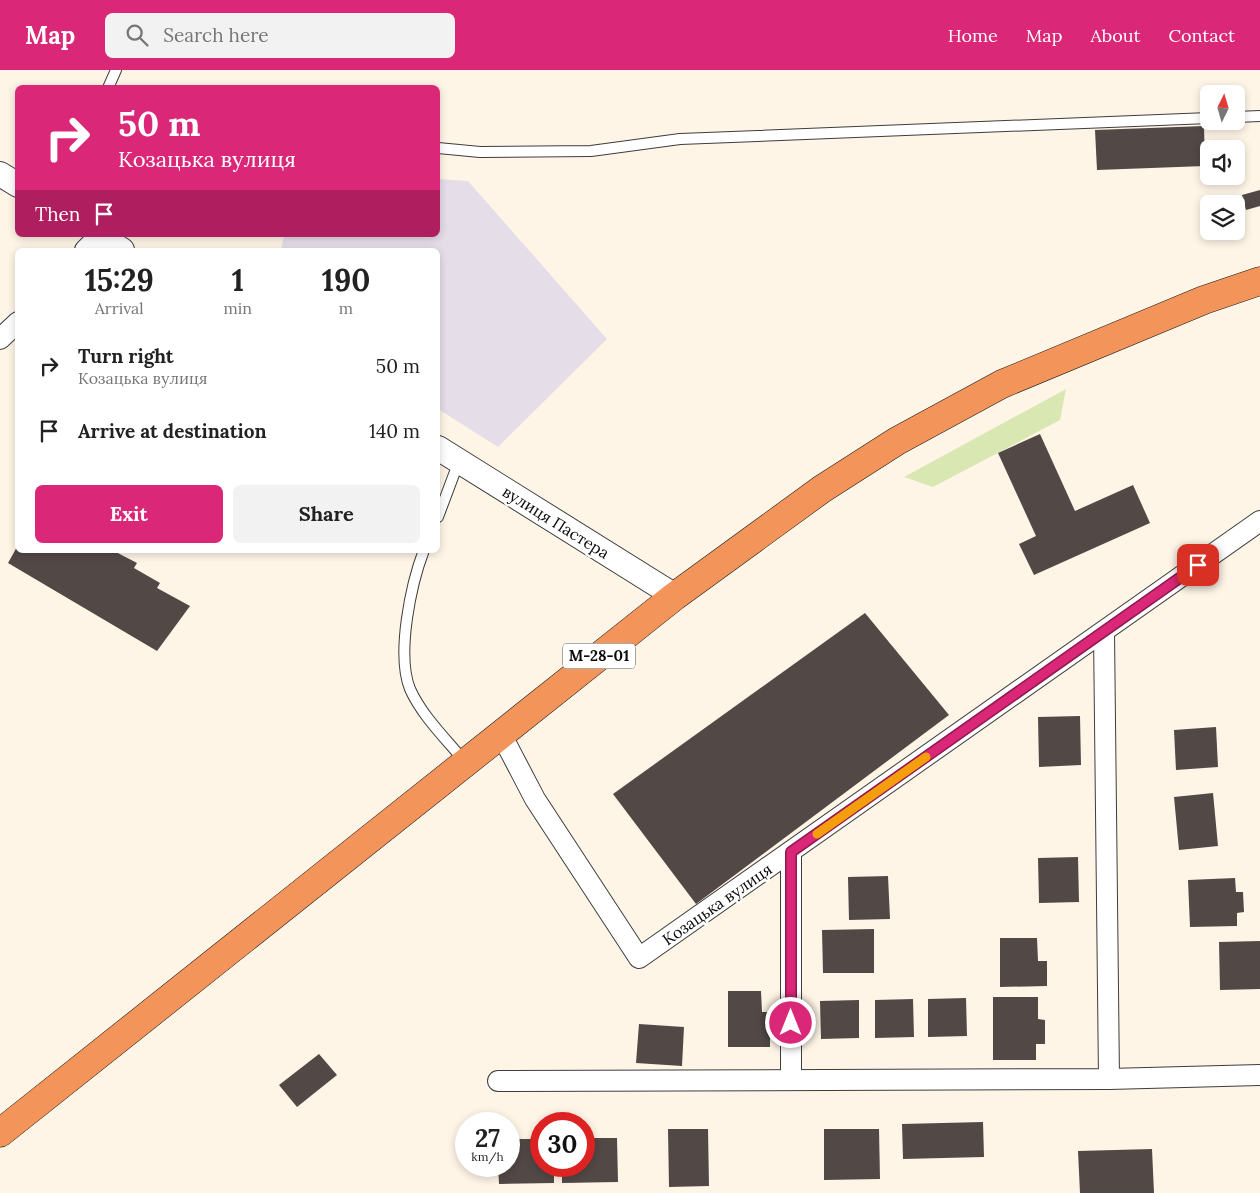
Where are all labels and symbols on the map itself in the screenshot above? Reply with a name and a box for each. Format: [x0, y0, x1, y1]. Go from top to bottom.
north arrow [1200, 85, 1245, 130]
street label: вулиця Пастера [499, 481, 613, 563]
pin [1177, 544, 1219, 586]
road number: М-28-01 [563, 644, 635, 668]
street label: Козацька вулиця [658, 859, 776, 949]
position arrow [764, 996, 816, 1048]
speed limit sign: 30 [530, 1112, 595, 1177]

